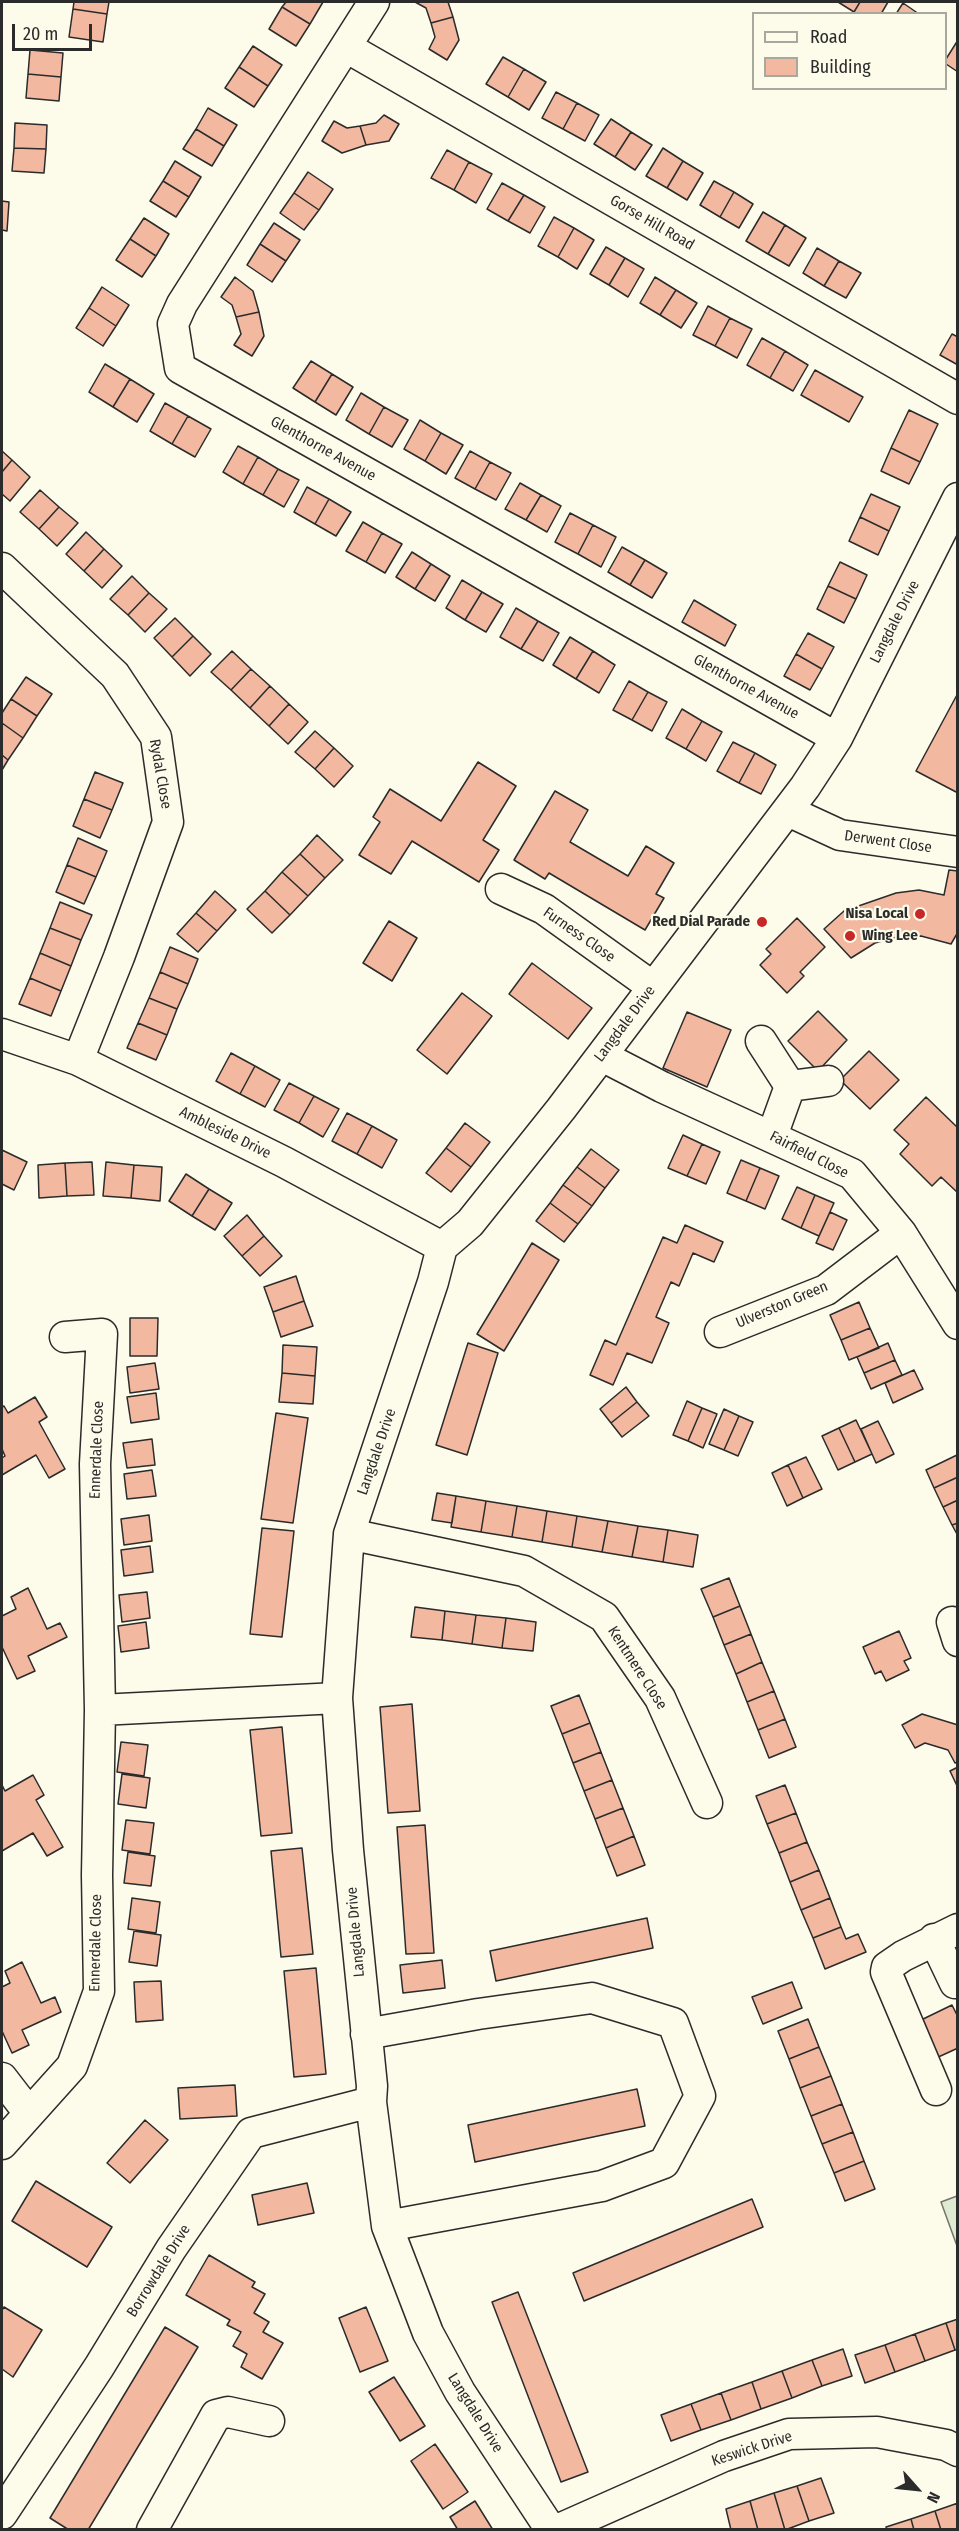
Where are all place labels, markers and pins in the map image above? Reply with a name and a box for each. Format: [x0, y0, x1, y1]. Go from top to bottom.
place label: Nisa Local [846, 905, 908, 923]
marker: Nisa Local [913, 907, 927, 921]
place label: Red Dial Parade [652, 913, 750, 931]
marker: Red Dial Parade [755, 915, 769, 929]
place label: Wing Lee [862, 927, 918, 945]
marker: Wing Lee [843, 929, 857, 943]

